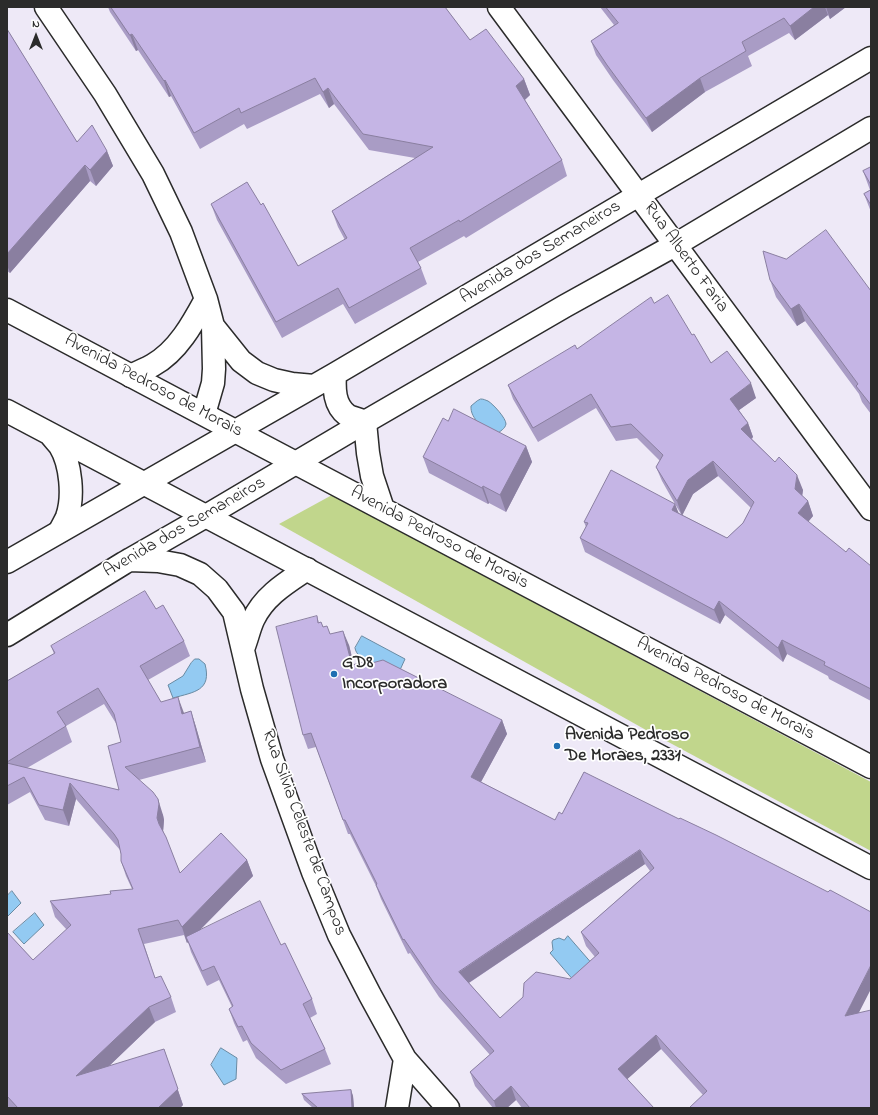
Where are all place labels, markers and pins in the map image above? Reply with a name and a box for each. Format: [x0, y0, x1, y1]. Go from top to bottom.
place label: GD8 Incorporadora [342, 653, 447, 696]
marker: GD8 Incorporadora [329, 669, 339, 679]
place label: Avenida Pedroso De Moraes, 2331 [565, 725, 689, 768]
marker: Avenida Pedroso De Moraes, 2331 [552, 741, 562, 751]

